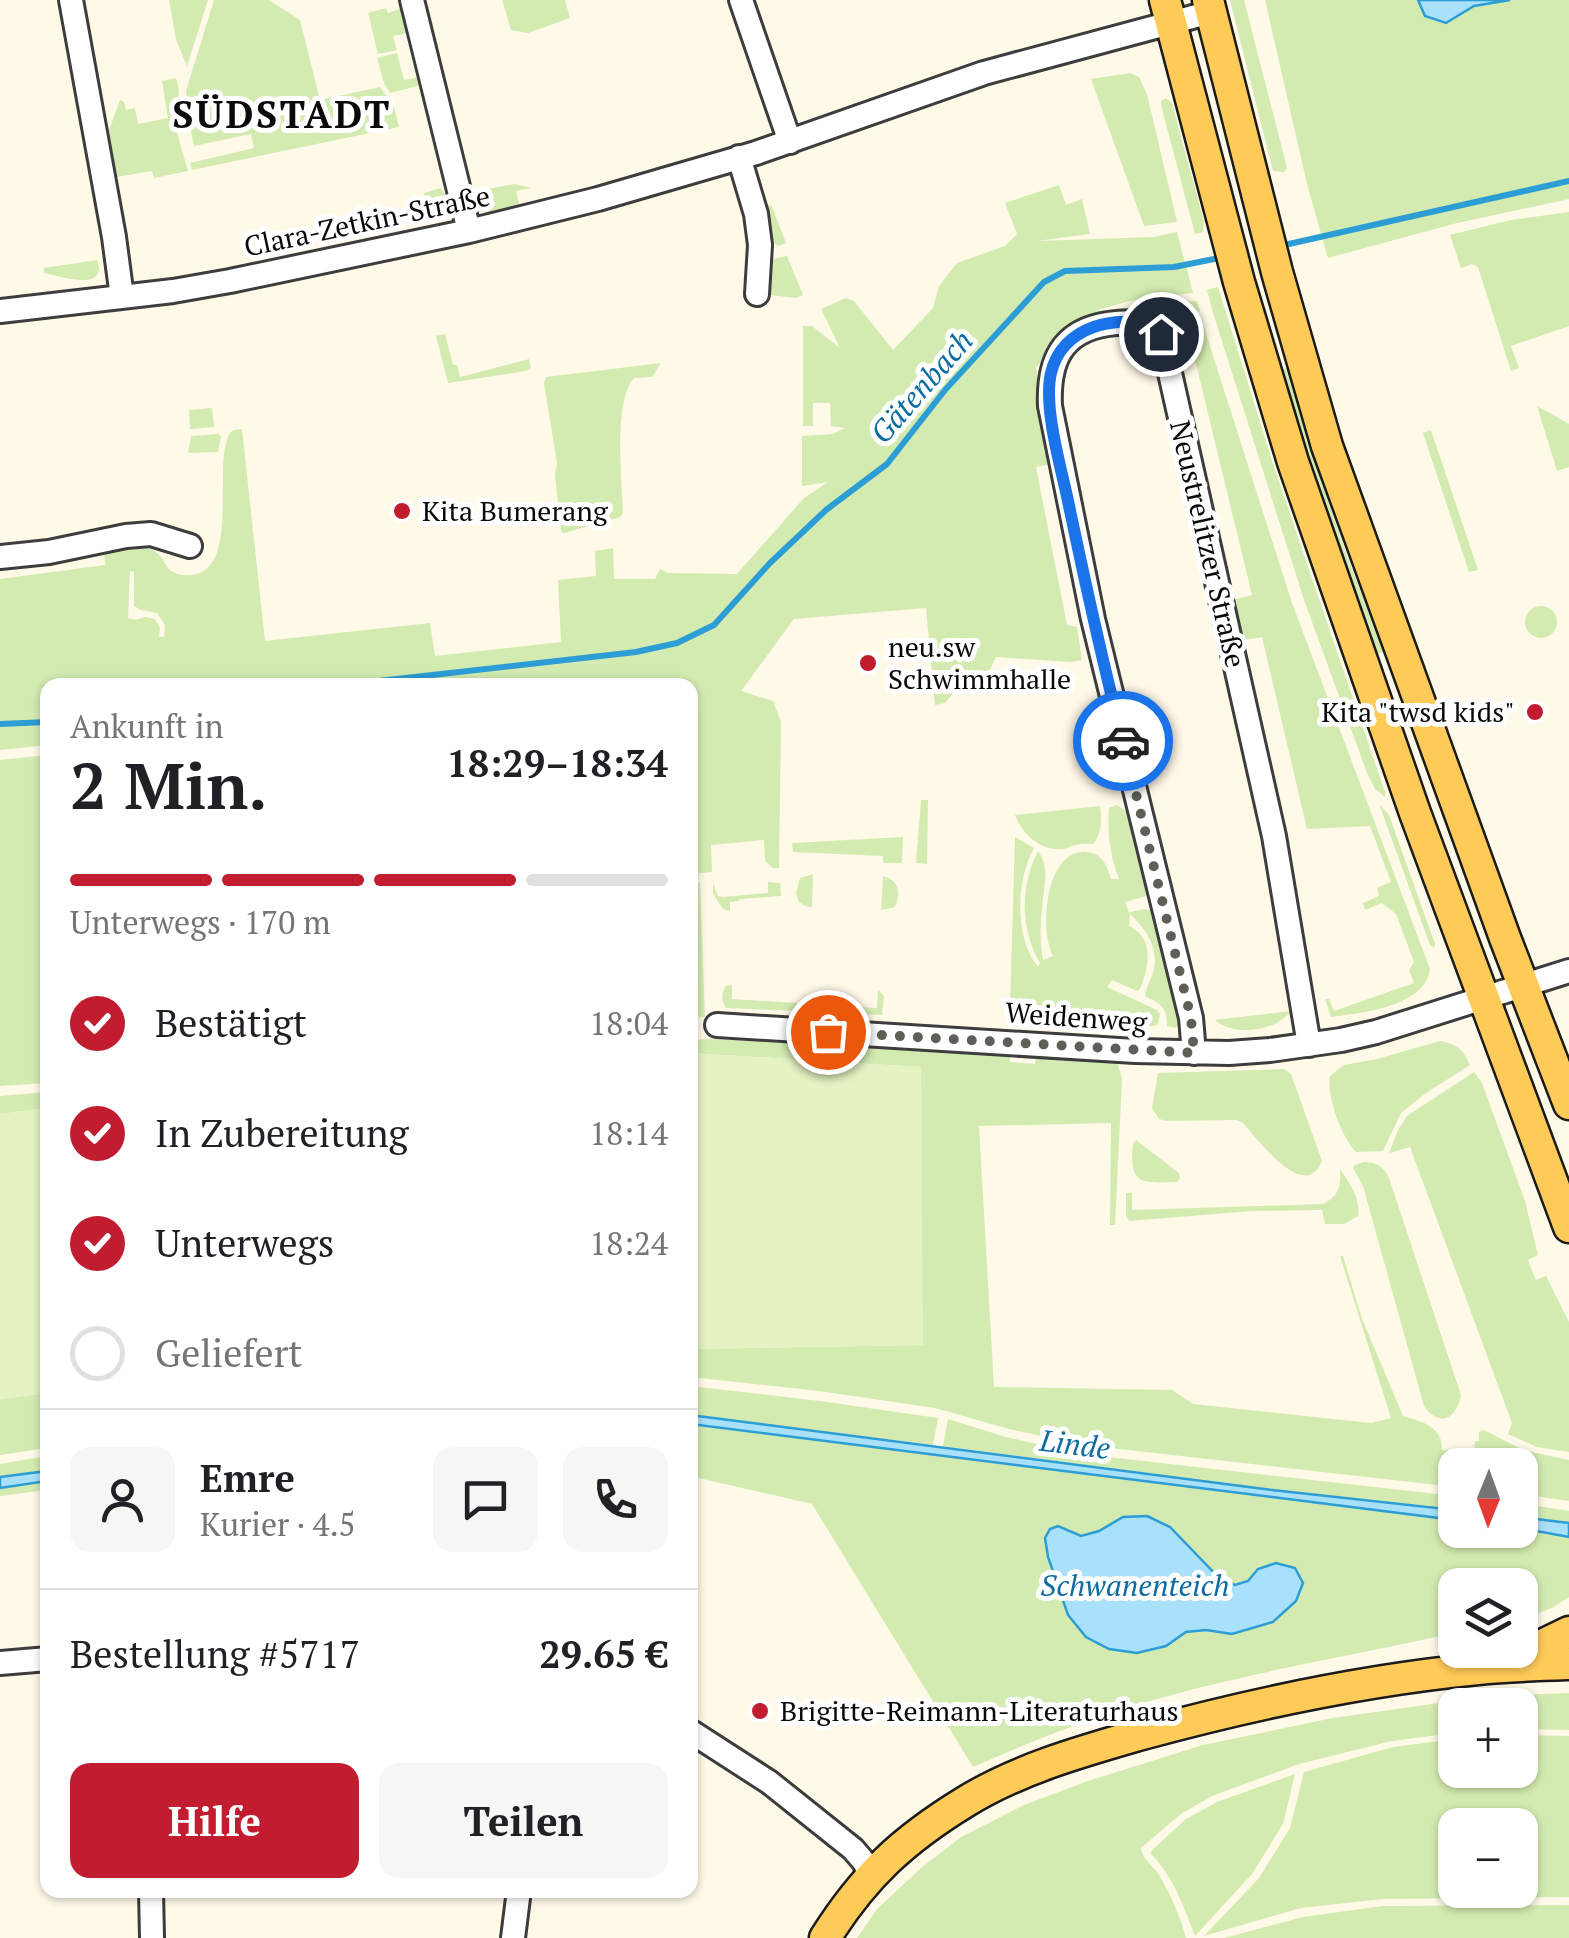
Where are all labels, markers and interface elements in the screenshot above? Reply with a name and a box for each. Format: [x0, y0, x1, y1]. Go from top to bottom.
district label: SÜDSTADT [172, 89, 392, 139]
street label: Clara-Zetkin-Straße [240, 176, 493, 265]
pin [1119, 292, 1204, 377]
icon: home [1134, 307, 1189, 362]
water label: Gätenbach [861, 321, 981, 451]
street label: Neustrelitzer Straße [1162, 417, 1255, 671]
place label: Kita Bumerang [422, 492, 609, 529]
marker: Kita Bumerang [391, 500, 413, 522]
place label: neu.sw Schwimmhalle [888, 628, 1071, 697]
marker: neu.sw Schwimmhalle [857, 652, 879, 674]
courier [1073, 691, 1173, 791]
place label: Kita "twsd kids" [1321, 693, 1515, 730]
marker: Kita "twsd kids" [1524, 701, 1546, 723]
text: Ankunft in [70, 705, 224, 747]
icon: car [1096, 714, 1151, 769]
text: 18:29–18:34 [446, 738, 668, 788]
text: 2 Min. [70, 741, 267, 828]
text: Unterwegs · 170 m [70, 901, 331, 943]
pin [786, 990, 871, 1075]
street label: Weidenweg [1004, 993, 1149, 1040]
icon: check [70, 996, 125, 1051]
text: Bestätigt [155, 998, 307, 1048]
text: 18:04 [589, 1002, 668, 1044]
icon: bag [801, 1005, 856, 1060]
icon: check [70, 1106, 125, 1161]
text: In Zubereitung [155, 1108, 409, 1158]
text: 18:14 [589, 1112, 668, 1154]
icon: check [70, 1216, 125, 1271]
text: Unterwegs [155, 1218, 334, 1268]
text: 18:24 [589, 1222, 668, 1264]
text: Geliefert [155, 1328, 302, 1378]
water label: Linde [1037, 1420, 1113, 1468]
button: person [70, 1447, 175, 1552]
button: chat [433, 1447, 538, 1552]
button: phone [563, 1447, 668, 1552]
north arrow [1438, 1448, 1538, 1548]
map controls [1438, 1448, 1538, 1908]
text: Emre [200, 1453, 295, 1503]
text: Kurier · 4.5 [200, 1503, 356, 1545]
water label: Schwanenteich [1040, 1565, 1230, 1605]
button: layers [1438, 1568, 1538, 1668]
text: Bestellung #5717 [70, 1629, 360, 1679]
text: 29.65 € [539, 1629, 668, 1679]
button: + [1438, 1688, 1538, 1788]
place label: Brigitte-Reimann-Literaturhaus [780, 1692, 1179, 1729]
marker: Brigitte-Reimann-Literaturhaus [749, 1700, 771, 1722]
button: Hilfe [70, 1763, 359, 1878]
button: Teilen [379, 1763, 668, 1878]
button: − [1438, 1808, 1538, 1908]

